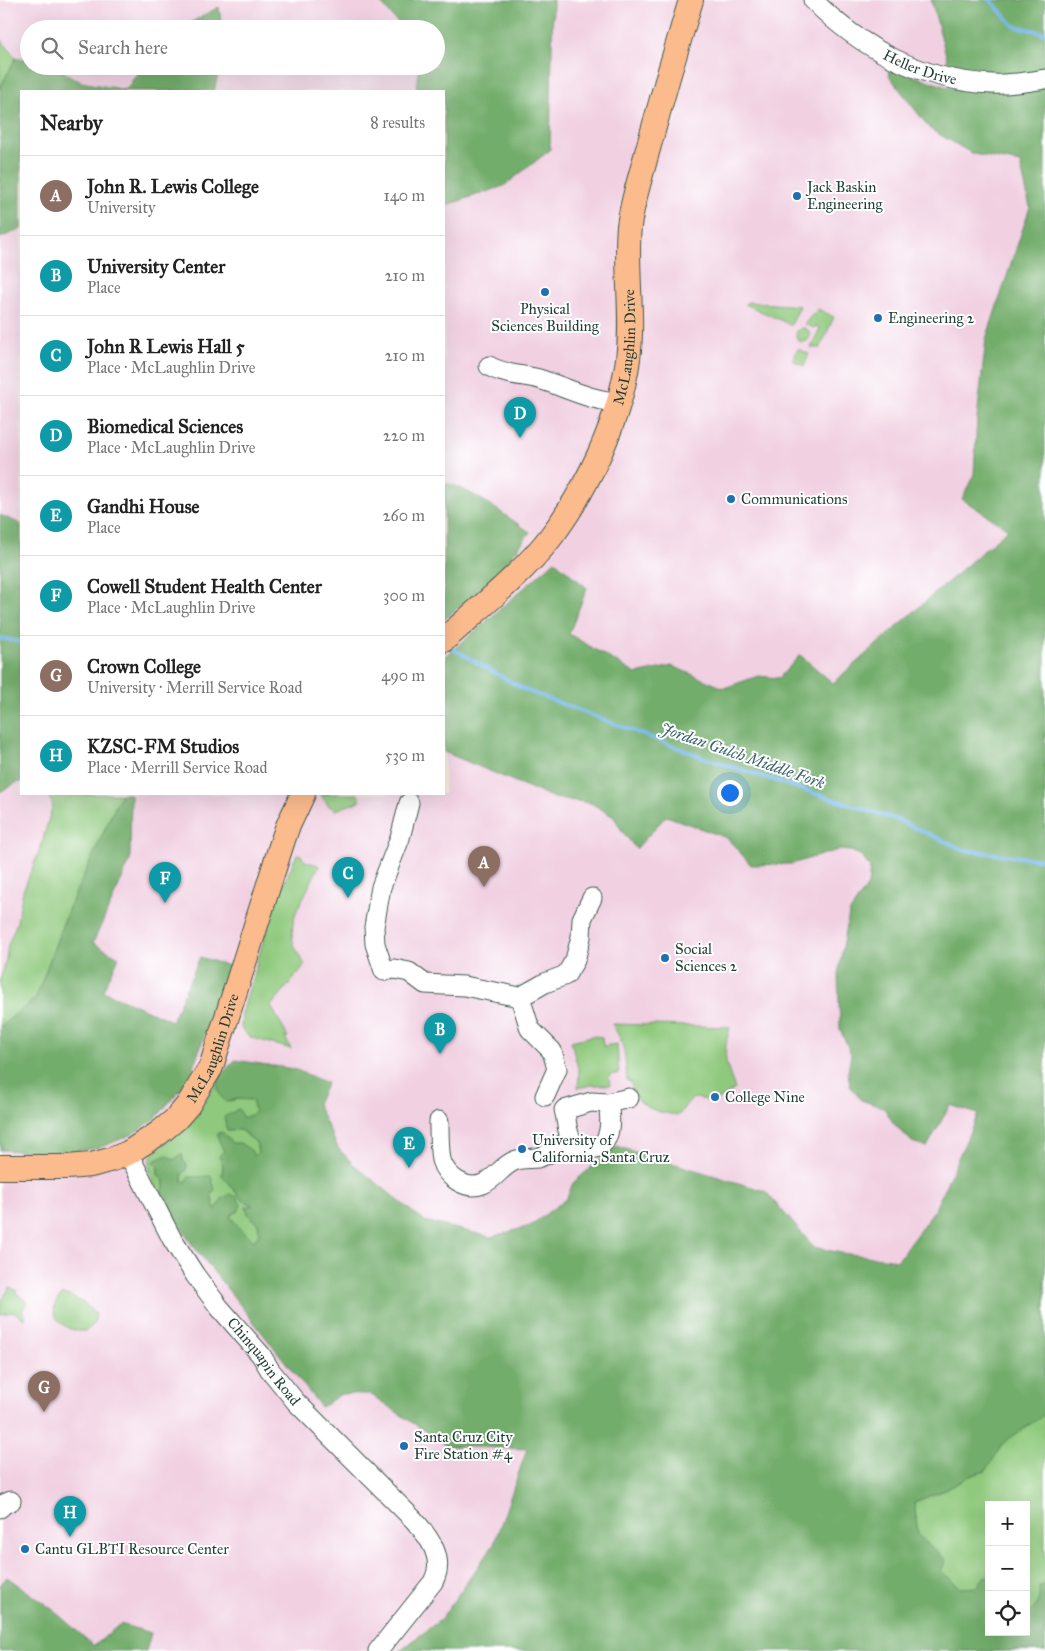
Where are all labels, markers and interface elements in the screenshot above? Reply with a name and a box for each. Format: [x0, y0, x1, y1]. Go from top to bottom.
search box [20, 20, 445, 75]
icon: search [38, 34, 66, 62]
text: Search here [78, 36, 168, 59]
street label: Heller Drive [880, 46, 958, 89]
text: Nearby [40, 110, 103, 136]
text: 8 results [370, 113, 425, 132]
text: John R. Lewis College [87, 175, 259, 198]
place label: Jack Baskin Engineering [805, 178, 883, 213]
text: A [51, 186, 61, 205]
text: 140 m [384, 186, 425, 205]
marker: Jack Baskin Engineering [791, 190, 803, 202]
text: University [87, 198, 156, 217]
text: University Center [87, 255, 225, 278]
text: B [51, 266, 61, 285]
text: 210 m [385, 266, 425, 285]
text: Place [87, 278, 121, 297]
marker: Physical Sciences Building [539, 286, 551, 298]
street label: McLaughlin Drive [609, 289, 639, 407]
place label: Physical Sciences Building [491, 300, 600, 335]
place label: Engineering 2 [888, 309, 975, 327]
marker: Engineering 2 [872, 312, 884, 324]
text: John R Lewis Hall 5 [87, 335, 245, 358]
text: C [51, 346, 61, 365]
text: 210 m [385, 346, 425, 365]
text: Place · McLaughlin Drive [87, 358, 255, 377]
pin: D [504, 397, 536, 438]
text: Biomedical Sciences [87, 415, 243, 438]
text: D [50, 426, 62, 445]
text: 220 m [383, 426, 425, 445]
text: Place · McLaughlin Drive [87, 438, 255, 457]
place label: Communications [741, 490, 847, 508]
marker: Communications [725, 493, 737, 505]
text: Gandhi House [87, 495, 200, 518]
text: E [50, 506, 62, 525]
text: 260 m [383, 506, 425, 525]
text: Place [87, 518, 121, 537]
text: Cowell Student Health Center [87, 575, 322, 598]
text: F [51, 586, 61, 605]
text: 300 m [383, 586, 425, 605]
text: Place · McLaughlin Drive [87, 598, 255, 617]
text: Crown College [87, 655, 201, 678]
text: G [50, 666, 62, 685]
text: 490 m [381, 666, 425, 685]
text: University · Merrill Service Road [87, 678, 303, 697]
water label: Jordan Gulch Middle Fork [657, 718, 827, 792]
text: KZSC-FM Studios [87, 735, 239, 758]
text: H [49, 746, 63, 765]
text: 530 m [385, 746, 425, 765]
text: Place · Merrill Service Road [87, 758, 268, 777]
your location [717, 780, 743, 806]
pin: A [468, 846, 500, 887]
pin: C [332, 857, 364, 898]
pin: F [149, 862, 181, 903]
place label: Social Sciences 2 [675, 940, 738, 975]
marker: Social Sciences 2 [659, 952, 671, 964]
street label: McLaughlin Drive [183, 991, 243, 1106]
pin: B [424, 1013, 456, 1054]
place label: College Nine [725, 1088, 805, 1106]
marker: College Nine [709, 1091, 721, 1103]
pin: E [393, 1127, 425, 1168]
place label: University of California, Santa Cruz [532, 1131, 670, 1166]
marker: University of California, Santa Cruz [516, 1143, 528, 1155]
street label: Chinquapin Road [223, 1314, 304, 1409]
pin: G [28, 1371, 60, 1412]
place label: Santa Cruz City Fire Station #4 [414, 1428, 514, 1463]
marker: Santa Cruz City Fire Station #4 [398, 1440, 410, 1452]
pin: H [54, 1496, 86, 1537]
map controls [985, 1501, 1030, 1636]
button: + [985, 1501, 1030, 1546]
place label: Cantu GLBTI Resource Center [35, 1540, 229, 1558]
marker: Cantu GLBTI Resource Center [19, 1543, 31, 1555]
button: − [985, 1546, 1030, 1591]
button: locate [985, 1591, 1030, 1636]

